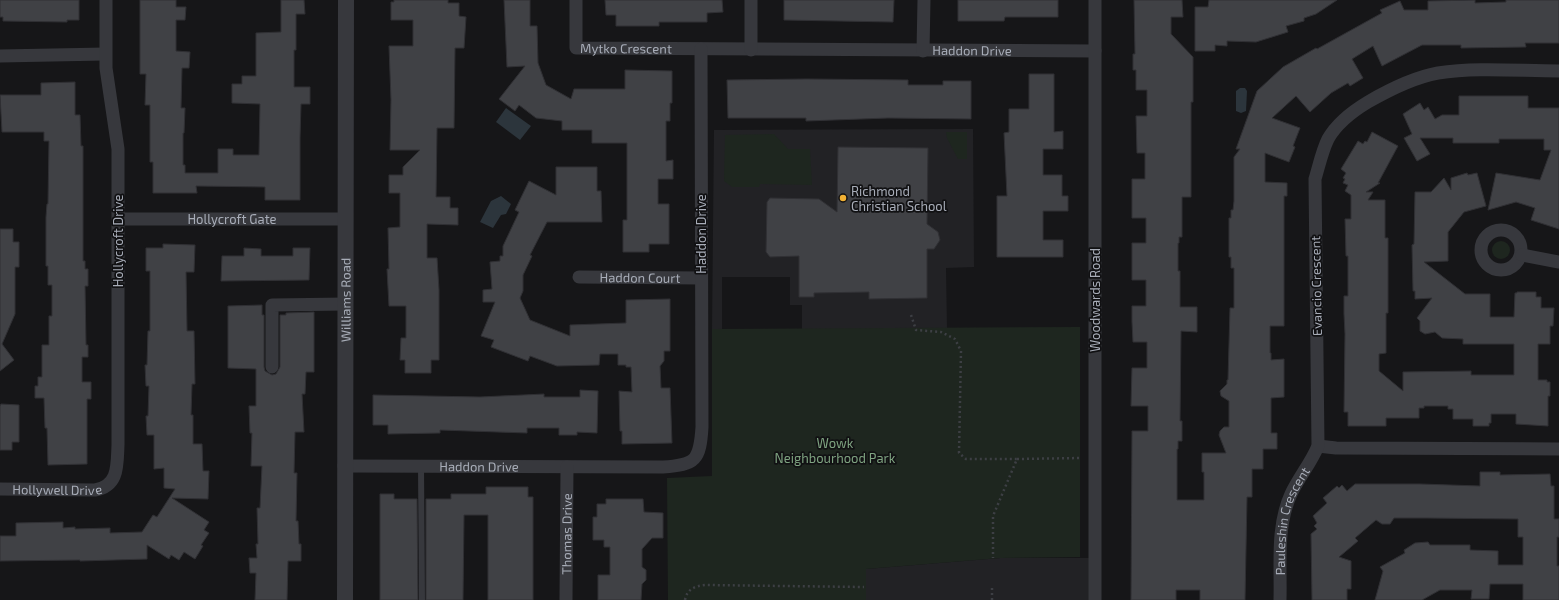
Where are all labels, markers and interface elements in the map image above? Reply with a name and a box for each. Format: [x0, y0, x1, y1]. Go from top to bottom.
street label: Mytko Crescent [580, 40, 672, 57]
street label: Haddon Drive [932, 42, 1012, 59]
place label: Richmond Christian School [851, 183, 947, 214]
marker: Richmond Christian School [838, 193, 848, 203]
street label: Haddon Drive [693, 194, 709, 274]
street label: Hollycroft Drive [110, 195, 126, 287]
street label: Hollycroft Gate [187, 211, 277, 227]
street label: Evancio Crescent [1307, 236, 1325, 336]
street label: Woodwards Road [1087, 248, 1103, 352]
street label: Williams Road [337, 258, 354, 342]
street label: Haddon Court [599, 269, 681, 286]
park label: Wowk Neighbourhood Park [775, 435, 896, 466]
street label: Haddon Drive [439, 458, 519, 475]
street label: Pauleshin Crescent [1272, 464, 1313, 575]
street label: Hollywell Drive [12, 481, 104, 498]
street label: Thomas Drive [558, 493, 575, 575]

